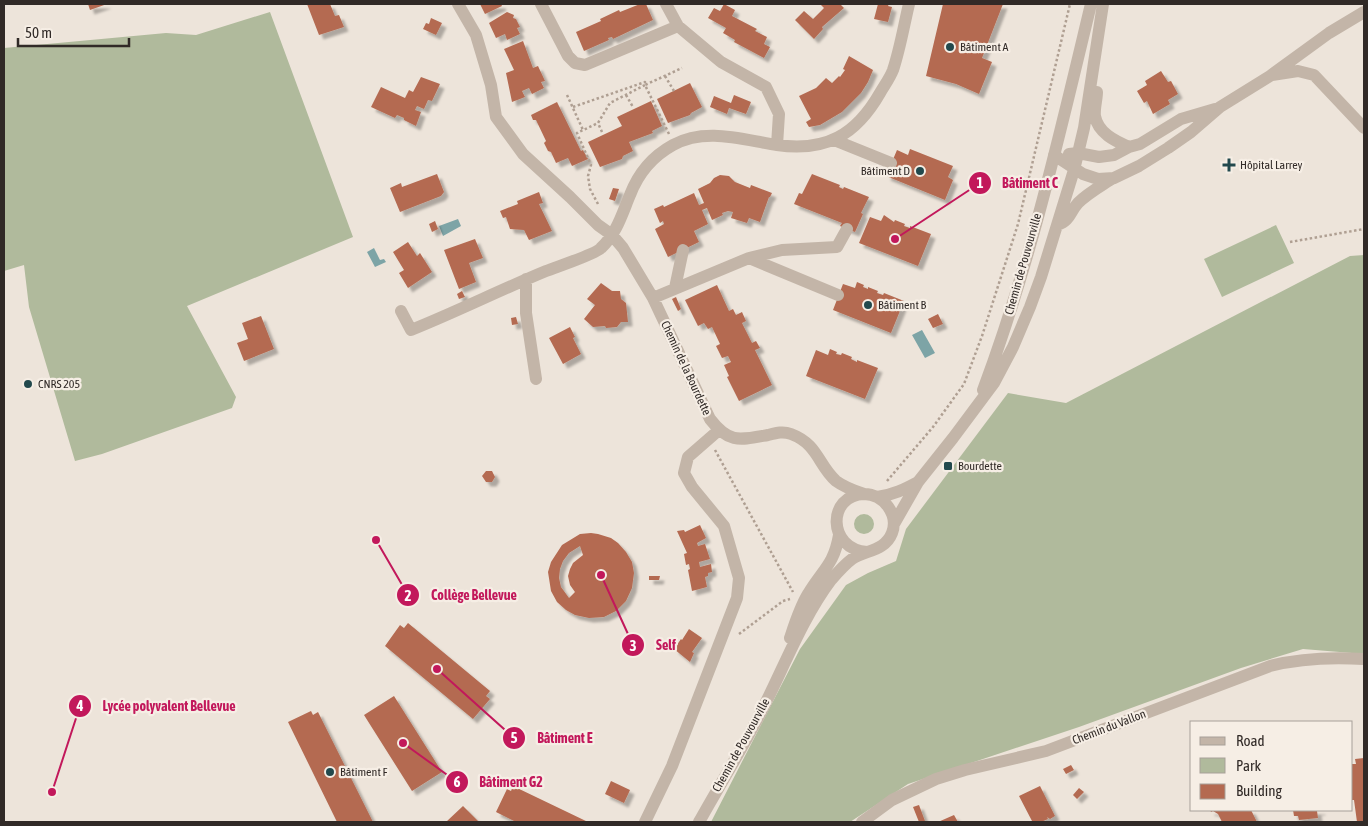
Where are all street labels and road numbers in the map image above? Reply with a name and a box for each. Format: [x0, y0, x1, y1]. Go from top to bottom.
street label: Chemin de Pouvourville [1002, 212, 1044, 316]
street label: Chemin de la Bourdette [658, 318, 714, 418]
street label: Chemin de Pouvourville [709, 696, 773, 794]
street label: Chemin du Vallon [1070, 707, 1148, 747]

